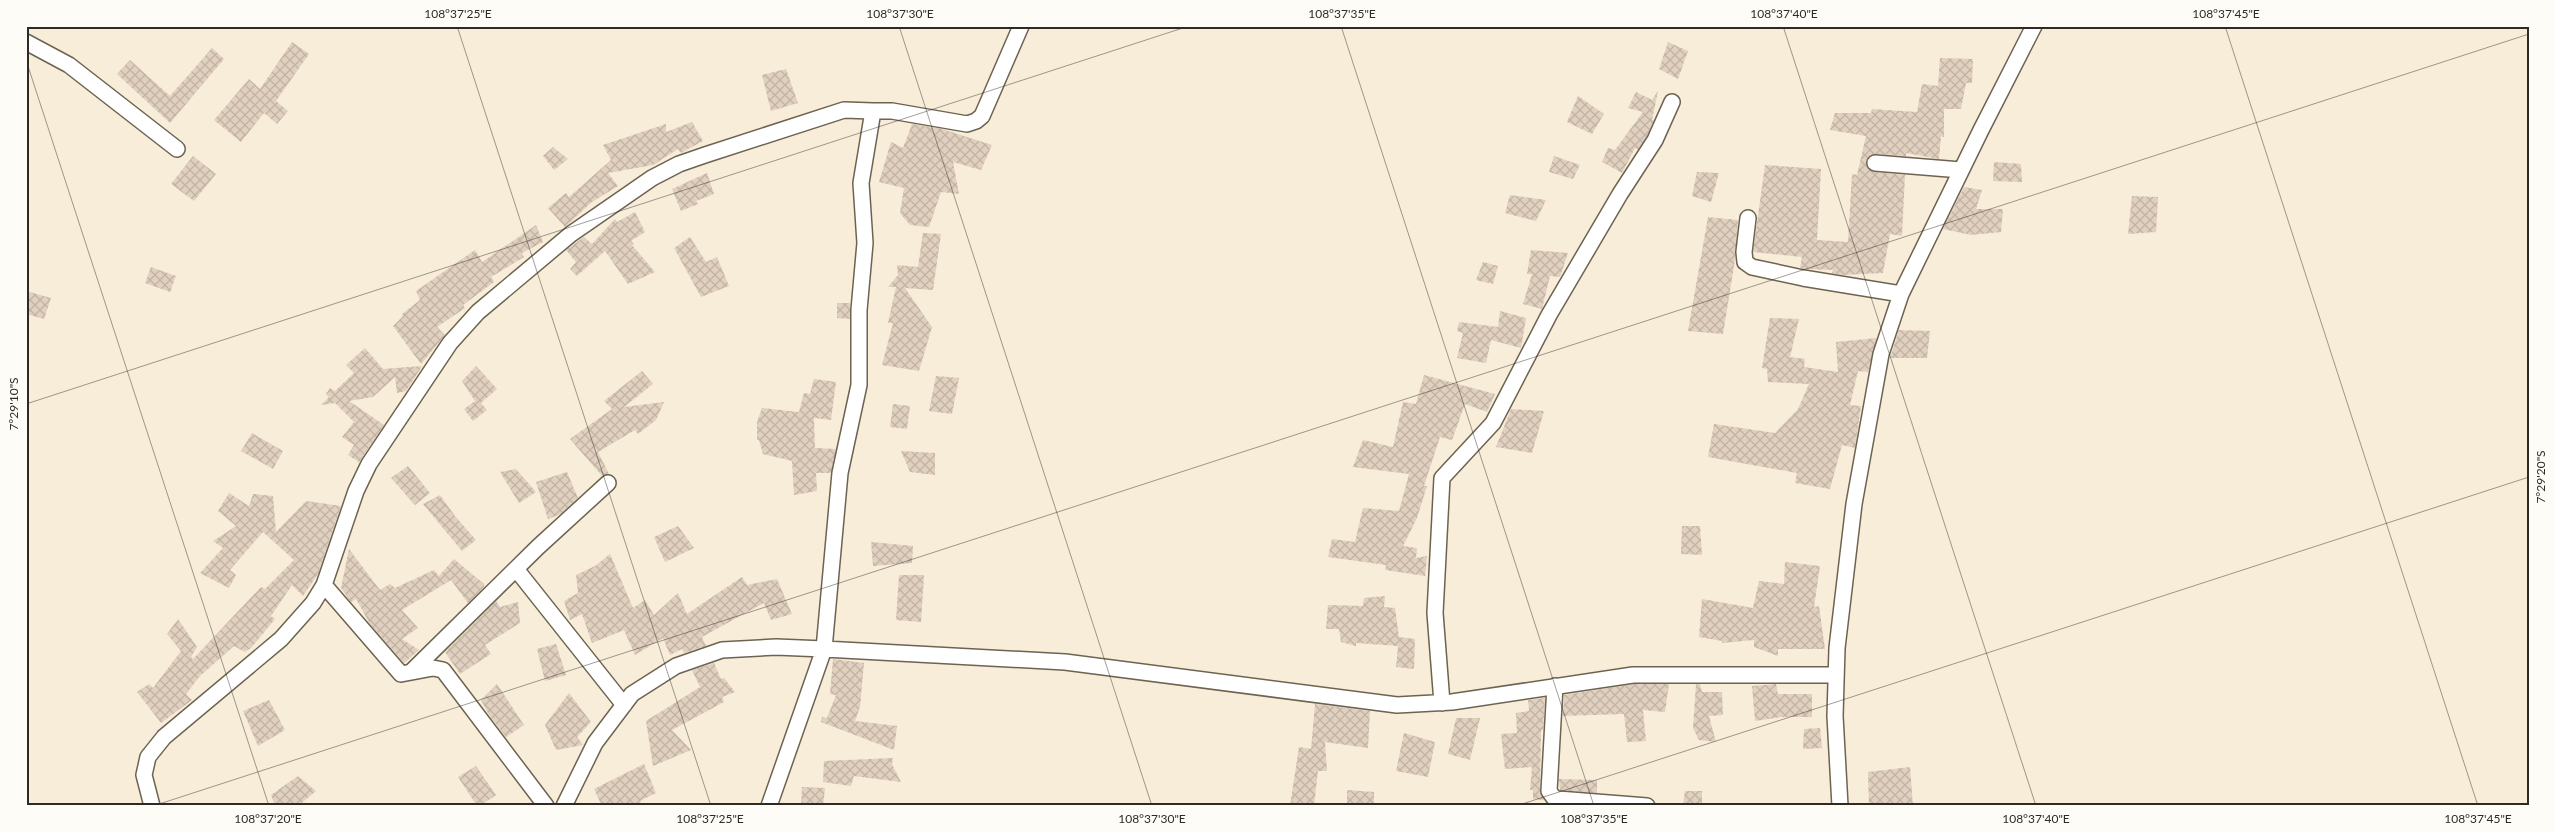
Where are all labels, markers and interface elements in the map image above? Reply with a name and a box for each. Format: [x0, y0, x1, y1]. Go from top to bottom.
text: 108°37'25"E [424, 6, 492, 21]
text: 108°37'30"E [866, 6, 934, 21]
text: 108°37'35"E [1308, 6, 1376, 21]
text: 108°37'40"E [1750, 6, 1818, 21]
text: 108°37'45"E [2192, 6, 2260, 21]
text: 7°29'10"S [6, 377, 21, 431]
text: 7°29'20"S [2533, 450, 2548, 504]
text: 108°37'20"E [234, 811, 302, 826]
text: 108°37'25"E [676, 811, 744, 826]
text: 108°37'30"E [1118, 811, 1186, 826]
text: 108°37'35"E [1560, 811, 1628, 826]
text: 108°37'40"E [2002, 811, 2070, 826]
text: 108°37'45"E [2444, 811, 2512, 826]

